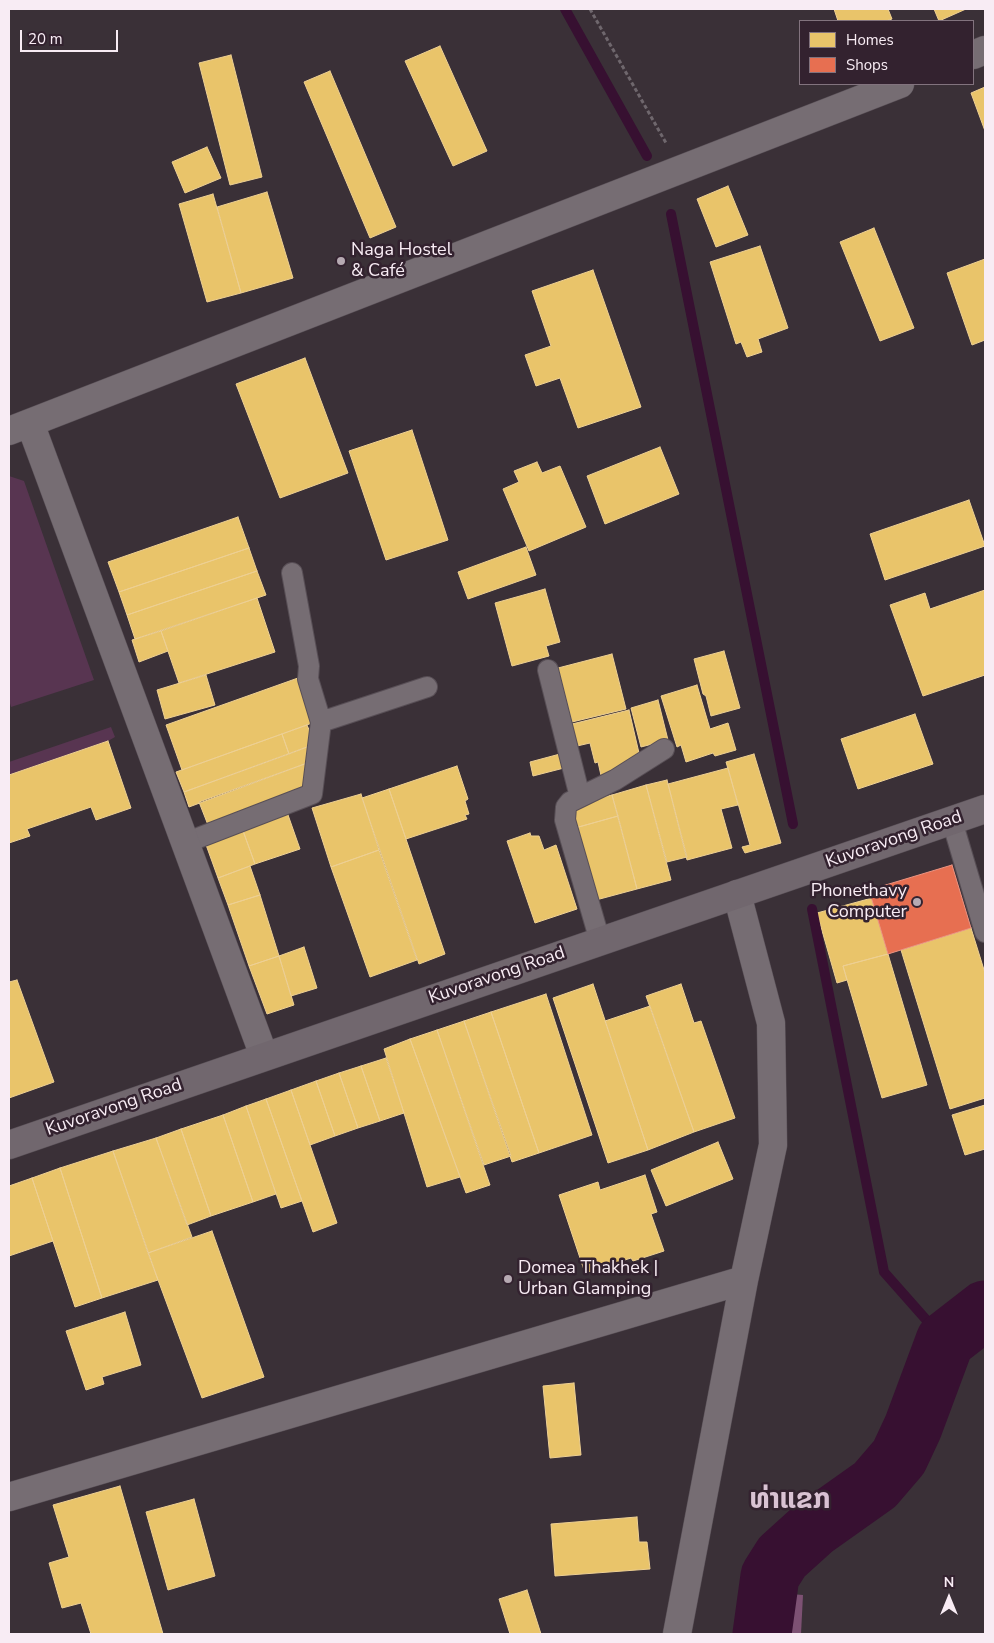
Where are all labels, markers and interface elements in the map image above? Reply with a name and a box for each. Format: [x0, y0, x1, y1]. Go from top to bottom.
scale bar [22, 20, 120, 52]
legend [799, 20, 974, 85]
text: 20 m [28, 29, 63, 49]
text: Homes [846, 30, 894, 50]
text: Shops [846, 55, 888, 75]
place label: Naga Hostel & Café [351, 240, 452, 282]
marker: Naga Hostel & Café [335, 255, 347, 267]
street label: Kuvoravong Road [823, 807, 965, 873]
place label: Phonethavy Computer [811, 881, 907, 924]
marker: Phonethavy Computer [911, 896, 923, 908]
street label: Kuvoravong Road [426, 943, 568, 1009]
street label: Kuvoravong Road [43, 1075, 185, 1141]
place label: Domea Thakhek | Urban Glamping [518, 1258, 658, 1300]
marker: Domea Thakhek | Urban Glamping [502, 1273, 514, 1285]
district label: ທ່າແຂກ [749, 1484, 831, 1518]
north arrow [924, 1573, 974, 1623]
text: N [944, 1573, 954, 1592]

